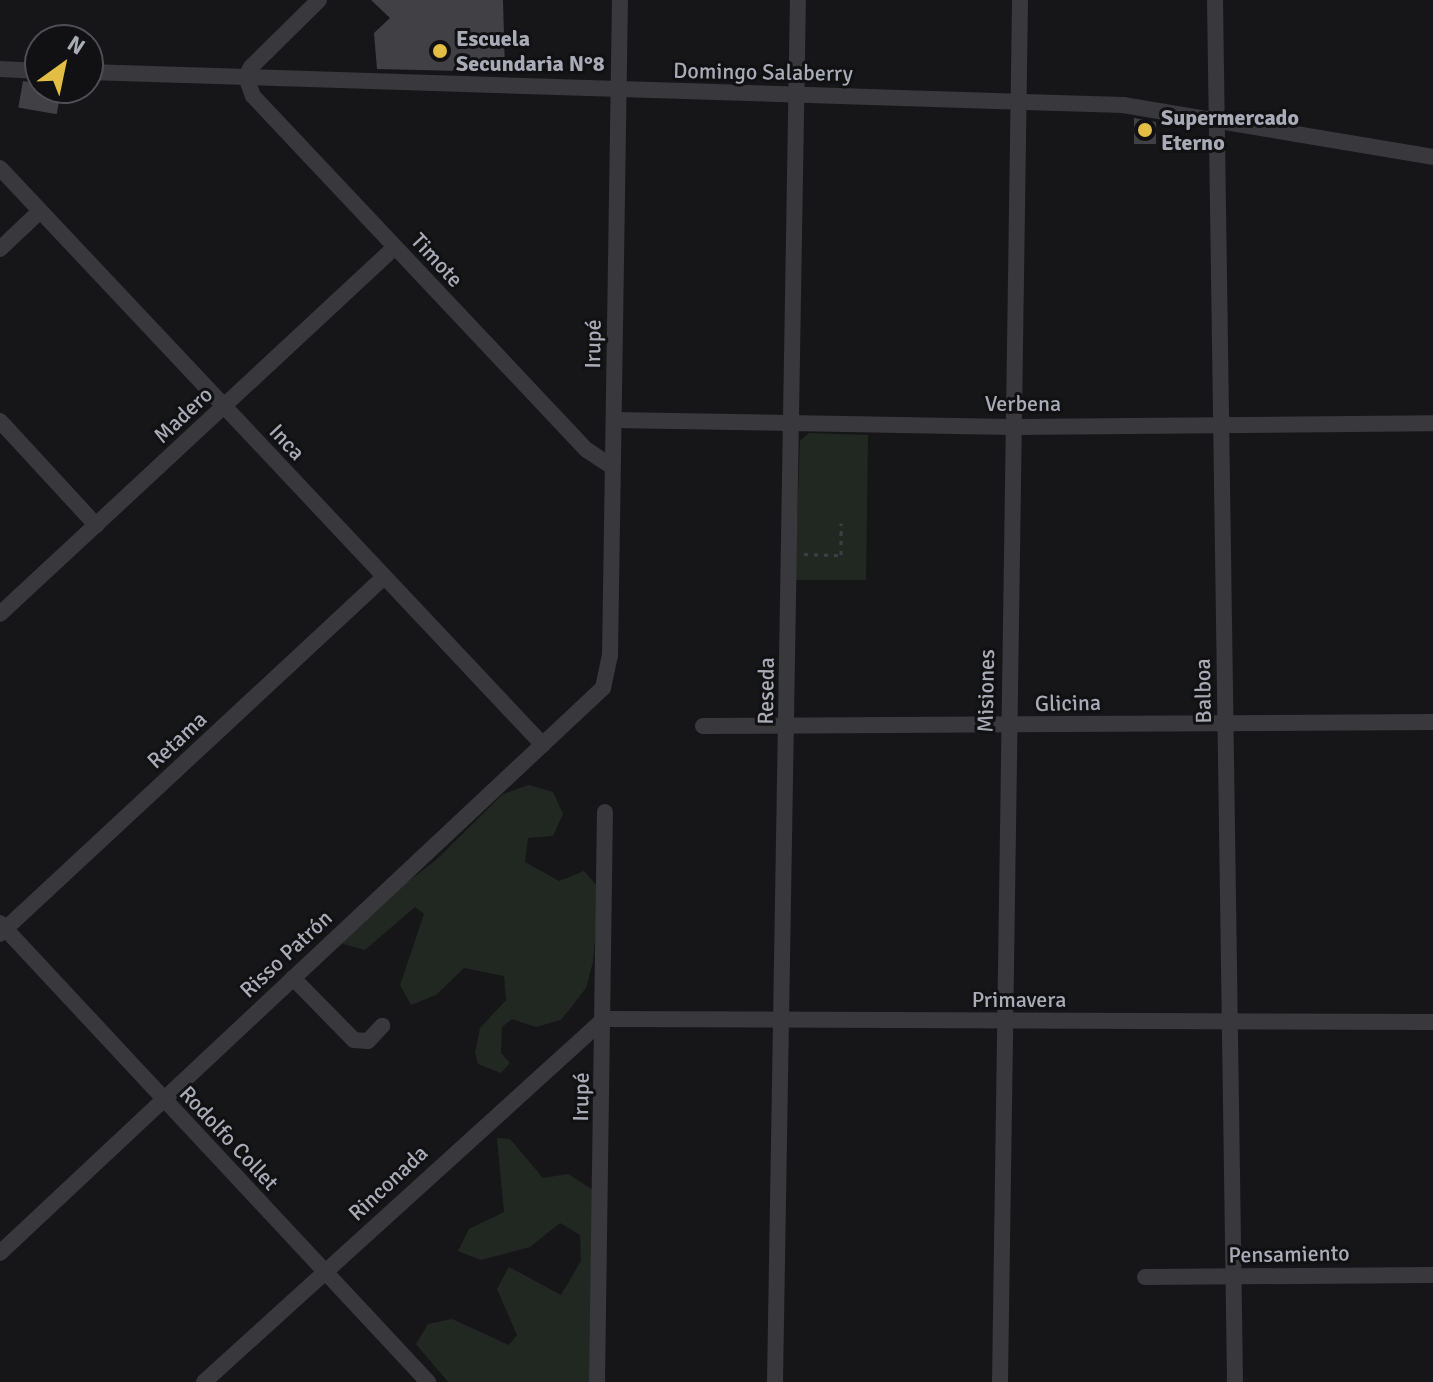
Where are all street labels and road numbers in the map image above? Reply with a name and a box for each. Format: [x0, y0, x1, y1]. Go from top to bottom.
street label: Domingo Salaberry [673, 57, 853, 87]
street label: Timote [405, 228, 469, 292]
street label: Irupé [579, 319, 607, 369]
street label: Madero [148, 381, 218, 449]
street label: Verbena [985, 391, 1061, 417]
street label: Inca [264, 418, 310, 466]
street label: Misiones [972, 649, 1000, 733]
street label: Reseda [752, 657, 780, 725]
street label: Balboa [1189, 658, 1217, 724]
street label: Glicina [1035, 689, 1101, 717]
street label: Retama [142, 706, 212, 774]
street label: Risso Patrón [234, 905, 338, 1003]
street label: Primavera [972, 987, 1066, 1013]
street label: Irupé [567, 1072, 595, 1122]
street label: Rodolfo Collet [174, 1080, 284, 1196]
street label: Rinconada [343, 1140, 433, 1226]
street label: Pensamiento [1228, 1240, 1350, 1268]

